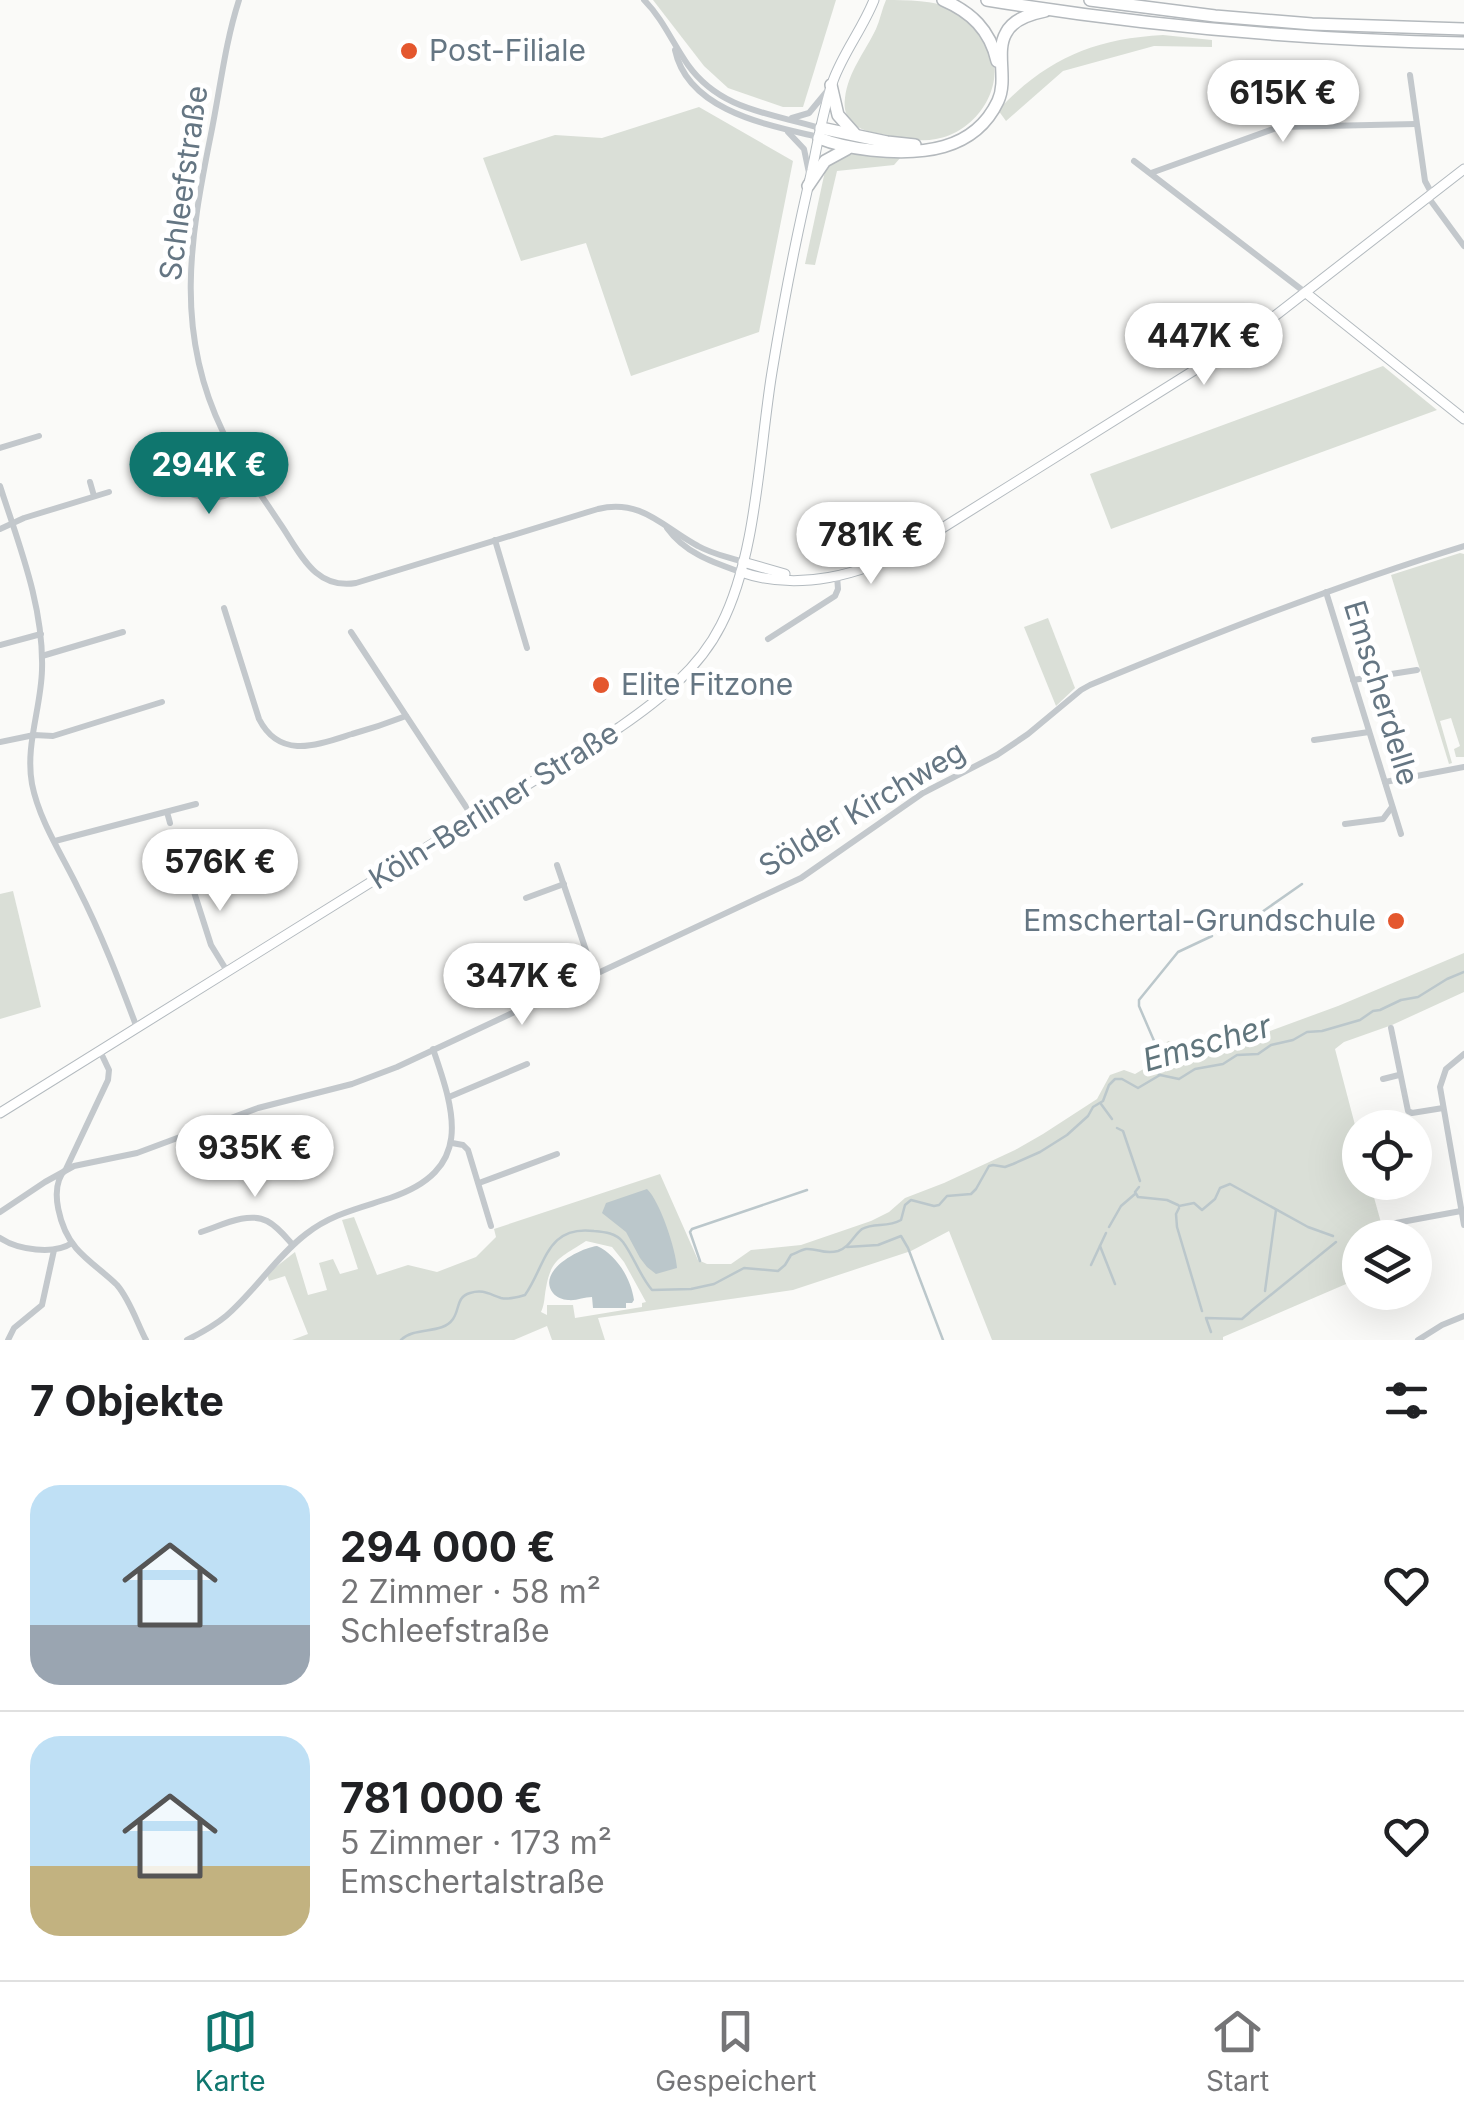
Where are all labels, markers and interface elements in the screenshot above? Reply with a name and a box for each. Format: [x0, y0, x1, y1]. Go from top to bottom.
place label: Post-Filiale [429, 32, 586, 68]
marker: Post-Filiale [398, 40, 420, 62]
pin: 615K € [1202, 60, 1364, 145]
text: 615K € [1229, 73, 1337, 112]
street label: Schleefstraße [152, 83, 215, 283]
pin: 447K € [1123, 303, 1285, 388]
text: 447K € [1147, 316, 1261, 355]
pin: 294K € [128, 432, 290, 517]
text: 294K € [151, 445, 267, 484]
pin: 781K € [790, 502, 952, 587]
text: 781K € [818, 515, 924, 554]
street label: Emscherdelle [1337, 596, 1427, 789]
place label: Elite Fitzone [621, 666, 793, 702]
marker: Elite Fitzone [590, 674, 612, 696]
street label: Köln-Berliner Straße [362, 714, 625, 897]
street label: Sölder Kirchweg [752, 733, 971, 884]
pin: 576K € [139, 829, 301, 914]
text: 576K € [164, 842, 276, 881]
place label: Emschertal-Grundschule [1023, 902, 1376, 938]
marker: Emschertal-Grundschule [1385, 910, 1407, 932]
pin: 347K € [441, 943, 603, 1028]
text: 347K € [465, 956, 579, 995]
water label: Emscher [1138, 1005, 1277, 1079]
map controls [1342, 1110, 1432, 1310]
button: locate [1342, 1110, 1432, 1200]
pin: 935K € [174, 1115, 336, 1200]
text: 935K € [198, 1128, 312, 1167]
button: layers [1342, 1220, 1432, 1310]
icon: filters [1379, 1373, 1434, 1428]
text: 7 Objekte [30, 1375, 224, 1426]
text: 294 000 € [340, 1521, 556, 1572]
icon: home [110, 1525, 230, 1645]
icon: heart [1379, 1558, 1434, 1613]
text: 2 Zimmer · 58 m² [340, 1572, 601, 1611]
text: Schleefstraße [340, 1611, 550, 1650]
text: 781 000 € [340, 1772, 543, 1823]
icon: home [110, 1776, 230, 1896]
icon: heart [1379, 1809, 1434, 1864]
text: 5 Zimmer · 173 m² [340, 1823, 612, 1862]
text: Emschertalstraße [340, 1862, 605, 1901]
tab: Karte [195, 2004, 266, 2098]
tab: Gespeichert [655, 2004, 816, 2098]
tab: Start [1206, 2004, 1269, 2098]

